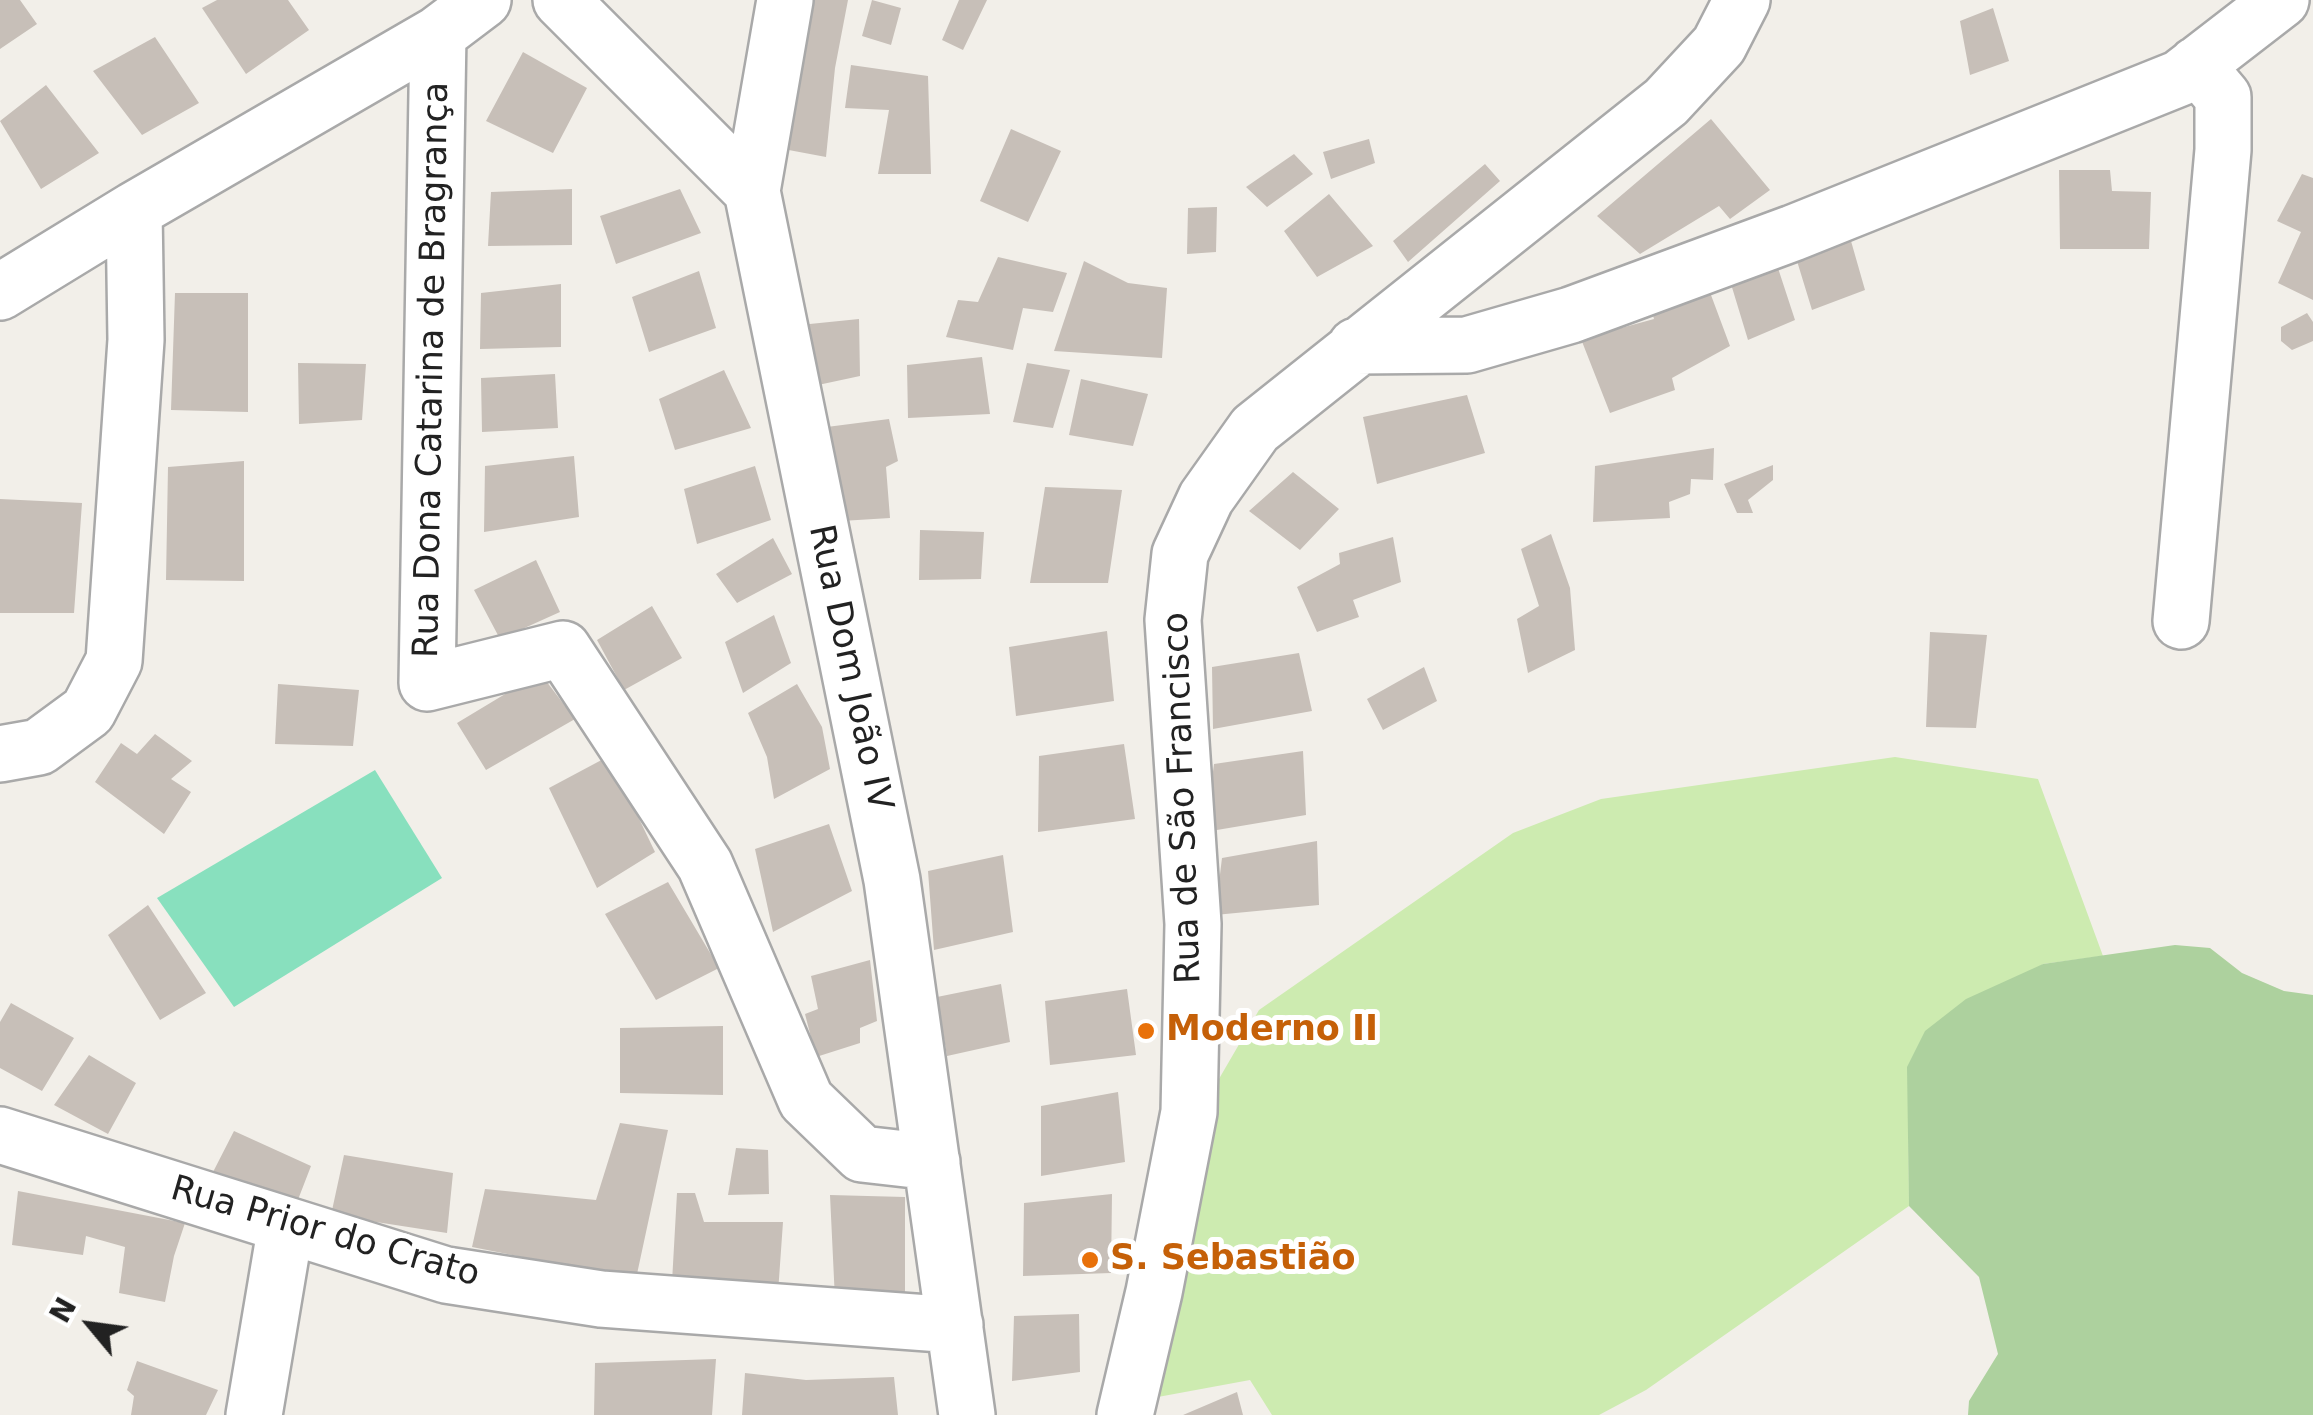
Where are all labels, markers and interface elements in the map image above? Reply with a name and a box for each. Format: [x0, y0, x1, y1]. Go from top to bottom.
street label: Rua Dona Catarina de Bragrança [407, 82, 459, 658]
street label: Rua Dom João IV [798, 521, 900, 815]
street label: Rua de São Francisco [1157, 611, 1211, 985]
place label: Moderno II [1166, 1010, 1378, 1052]
marker: Moderno II [1135, 1020, 1157, 1042]
street label: Rua Prior do Crato [166, 1169, 484, 1297]
place label: S. Sebastião [1110, 1239, 1356, 1281]
marker: S. Sebastião [1079, 1249, 1101, 1271]
north arrow [40, 1275, 140, 1375]
text: N [43, 1292, 83, 1328]

